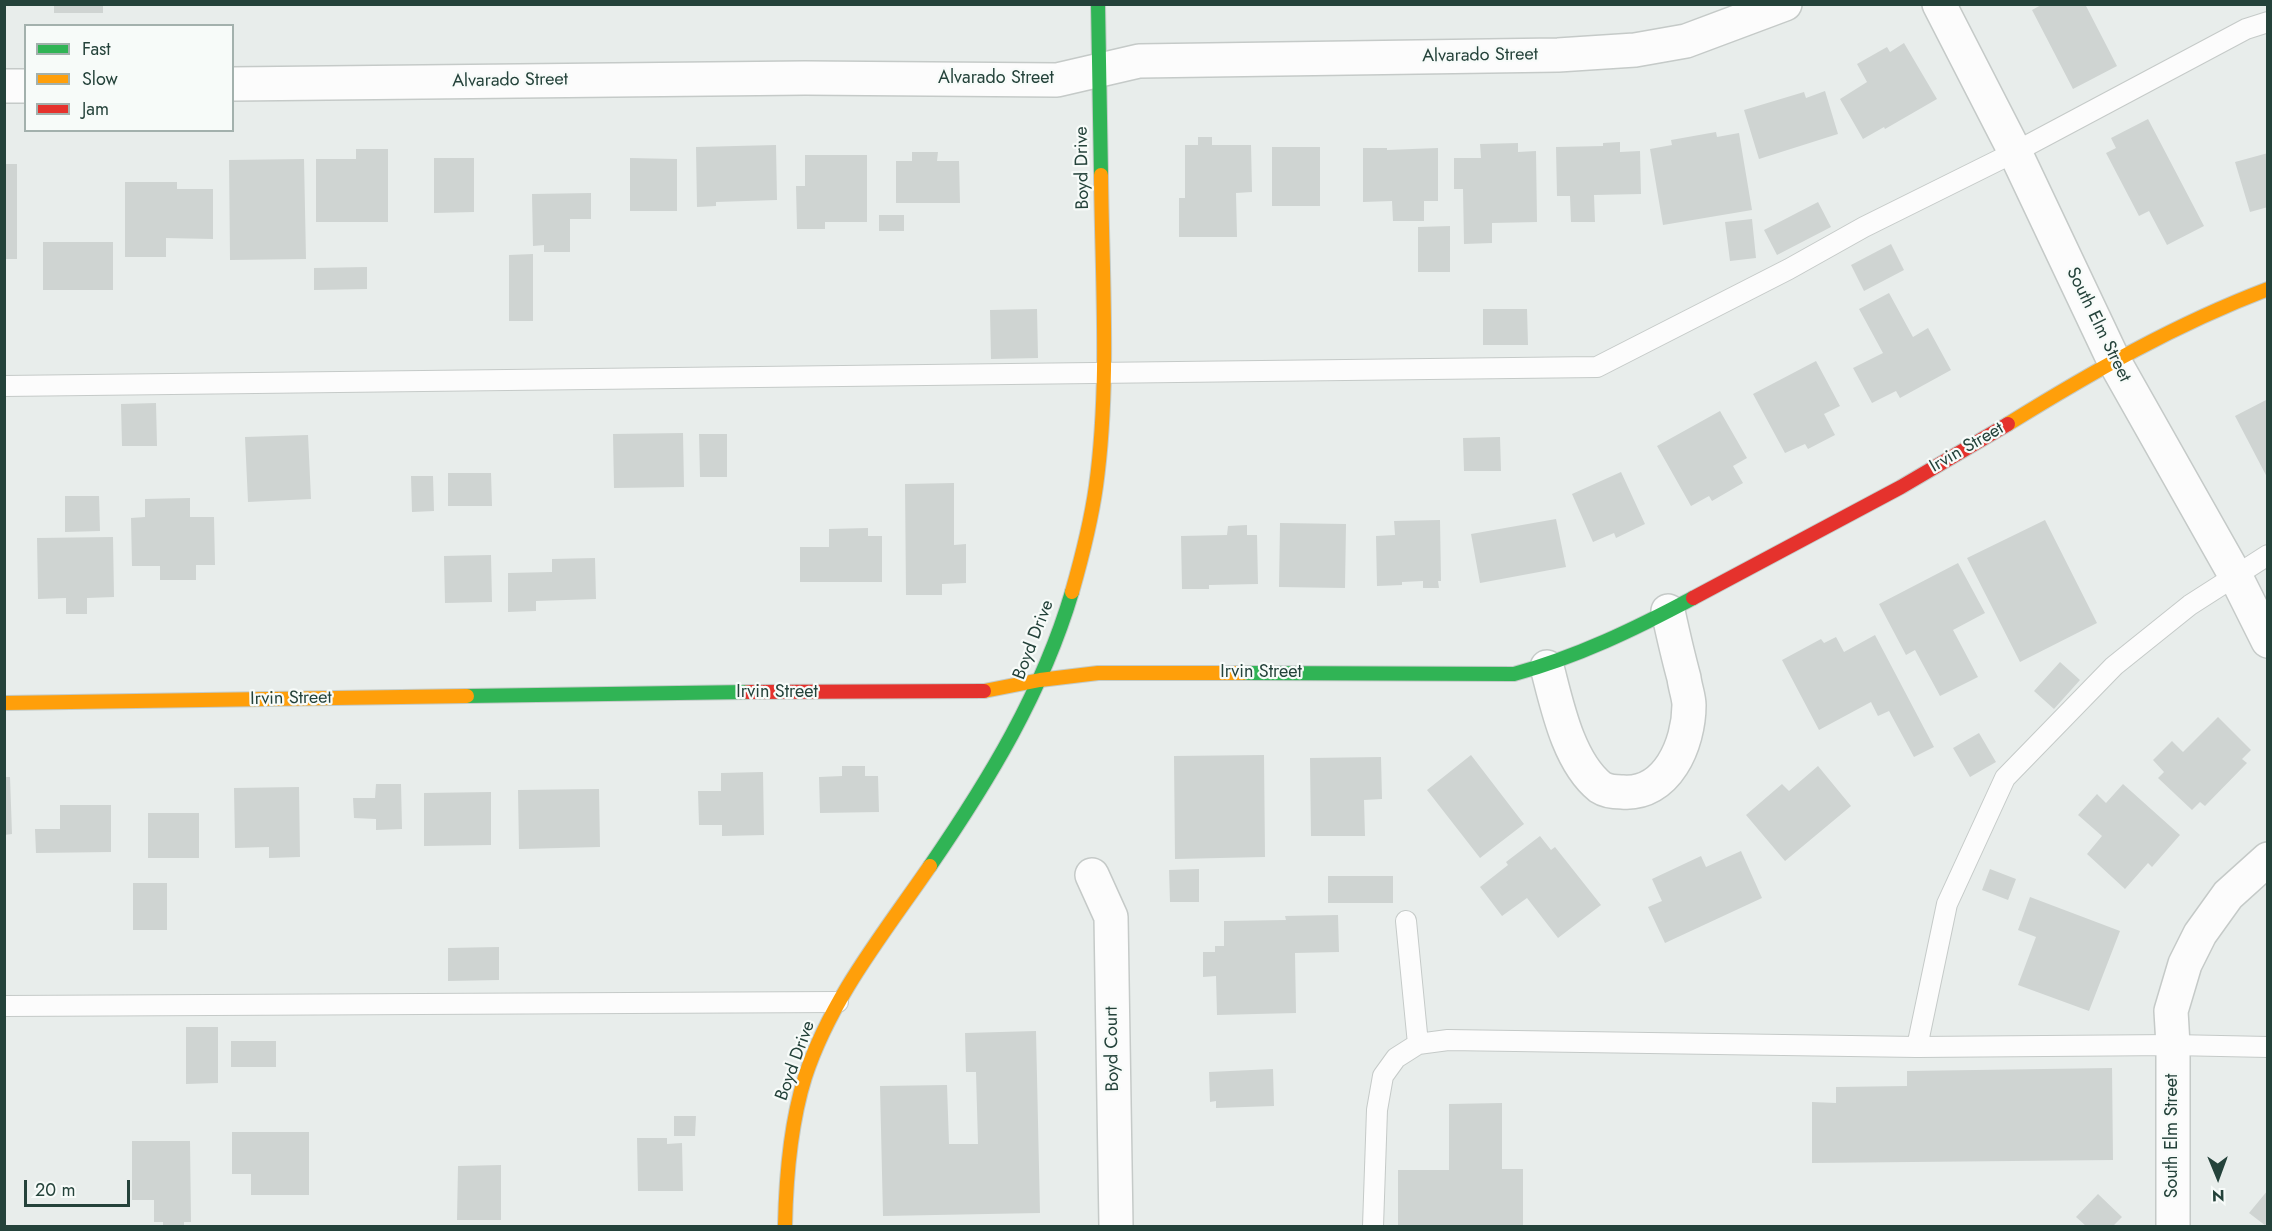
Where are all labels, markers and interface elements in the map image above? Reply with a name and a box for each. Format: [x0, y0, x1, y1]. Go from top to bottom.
legend [24, 24, 234, 132]
text: Fast [82, 36, 111, 62]
street label: Alvarado Street [1422, 44, 1538, 68]
text: Slow [82, 66, 118, 92]
street label: Alvarado Street [938, 68, 1054, 90]
street label: Alvarado Street [452, 69, 568, 93]
text: Jam [82, 96, 109, 122]
street label: Boyd Drive [1071, 126, 1095, 210]
street label: South Elm Street [2061, 264, 2135, 386]
street label: Irvin Street [1926, 418, 2008, 478]
street label: Boyd Drive [1009, 597, 1059, 683]
street label: Irvin Street [1220, 662, 1302, 684]
street label: Irvin Street [736, 682, 818, 704]
street label: Irvin Street [250, 687, 332, 711]
street label: Boyd Court [1101, 1006, 1125, 1092]
street label: Boyd Drive [772, 1018, 820, 1104]
street label: South Elm Street [2162, 1074, 2184, 1198]
north arrow [2188, 1147, 2248, 1207]
scale bar [27, 1168, 134, 1206]
text: 20 m [35, 1177, 75, 1203]
text: N [2212, 1184, 2225, 1207]

